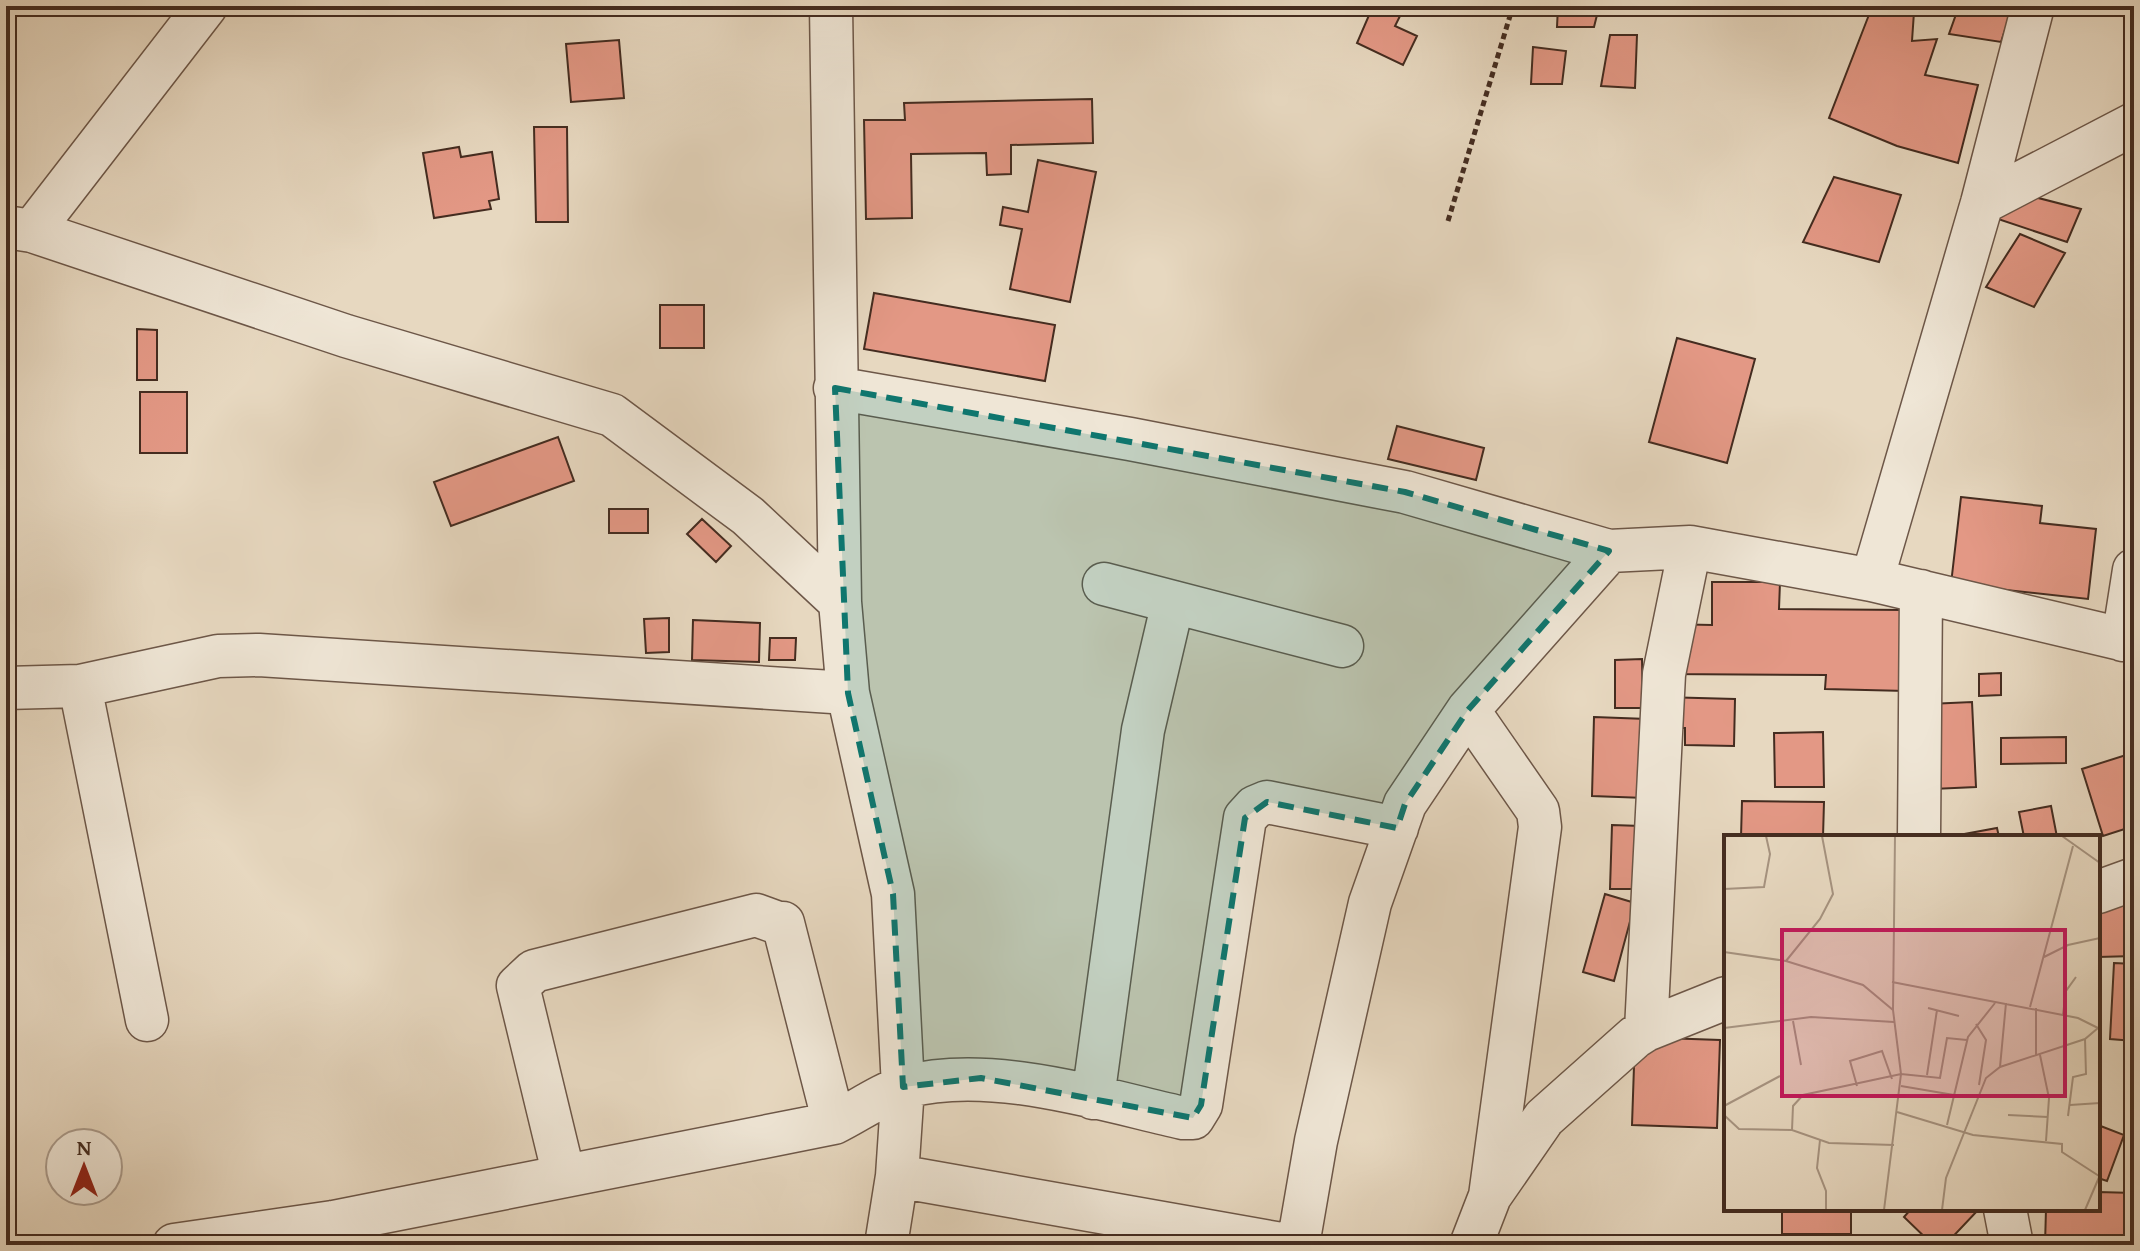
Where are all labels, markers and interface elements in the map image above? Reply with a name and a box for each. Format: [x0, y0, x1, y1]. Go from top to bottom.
inset map [1724, 835, 2100, 1211]
north arrow [44, 1127, 124, 1207]
text: N [77, 1131, 92, 1163]

